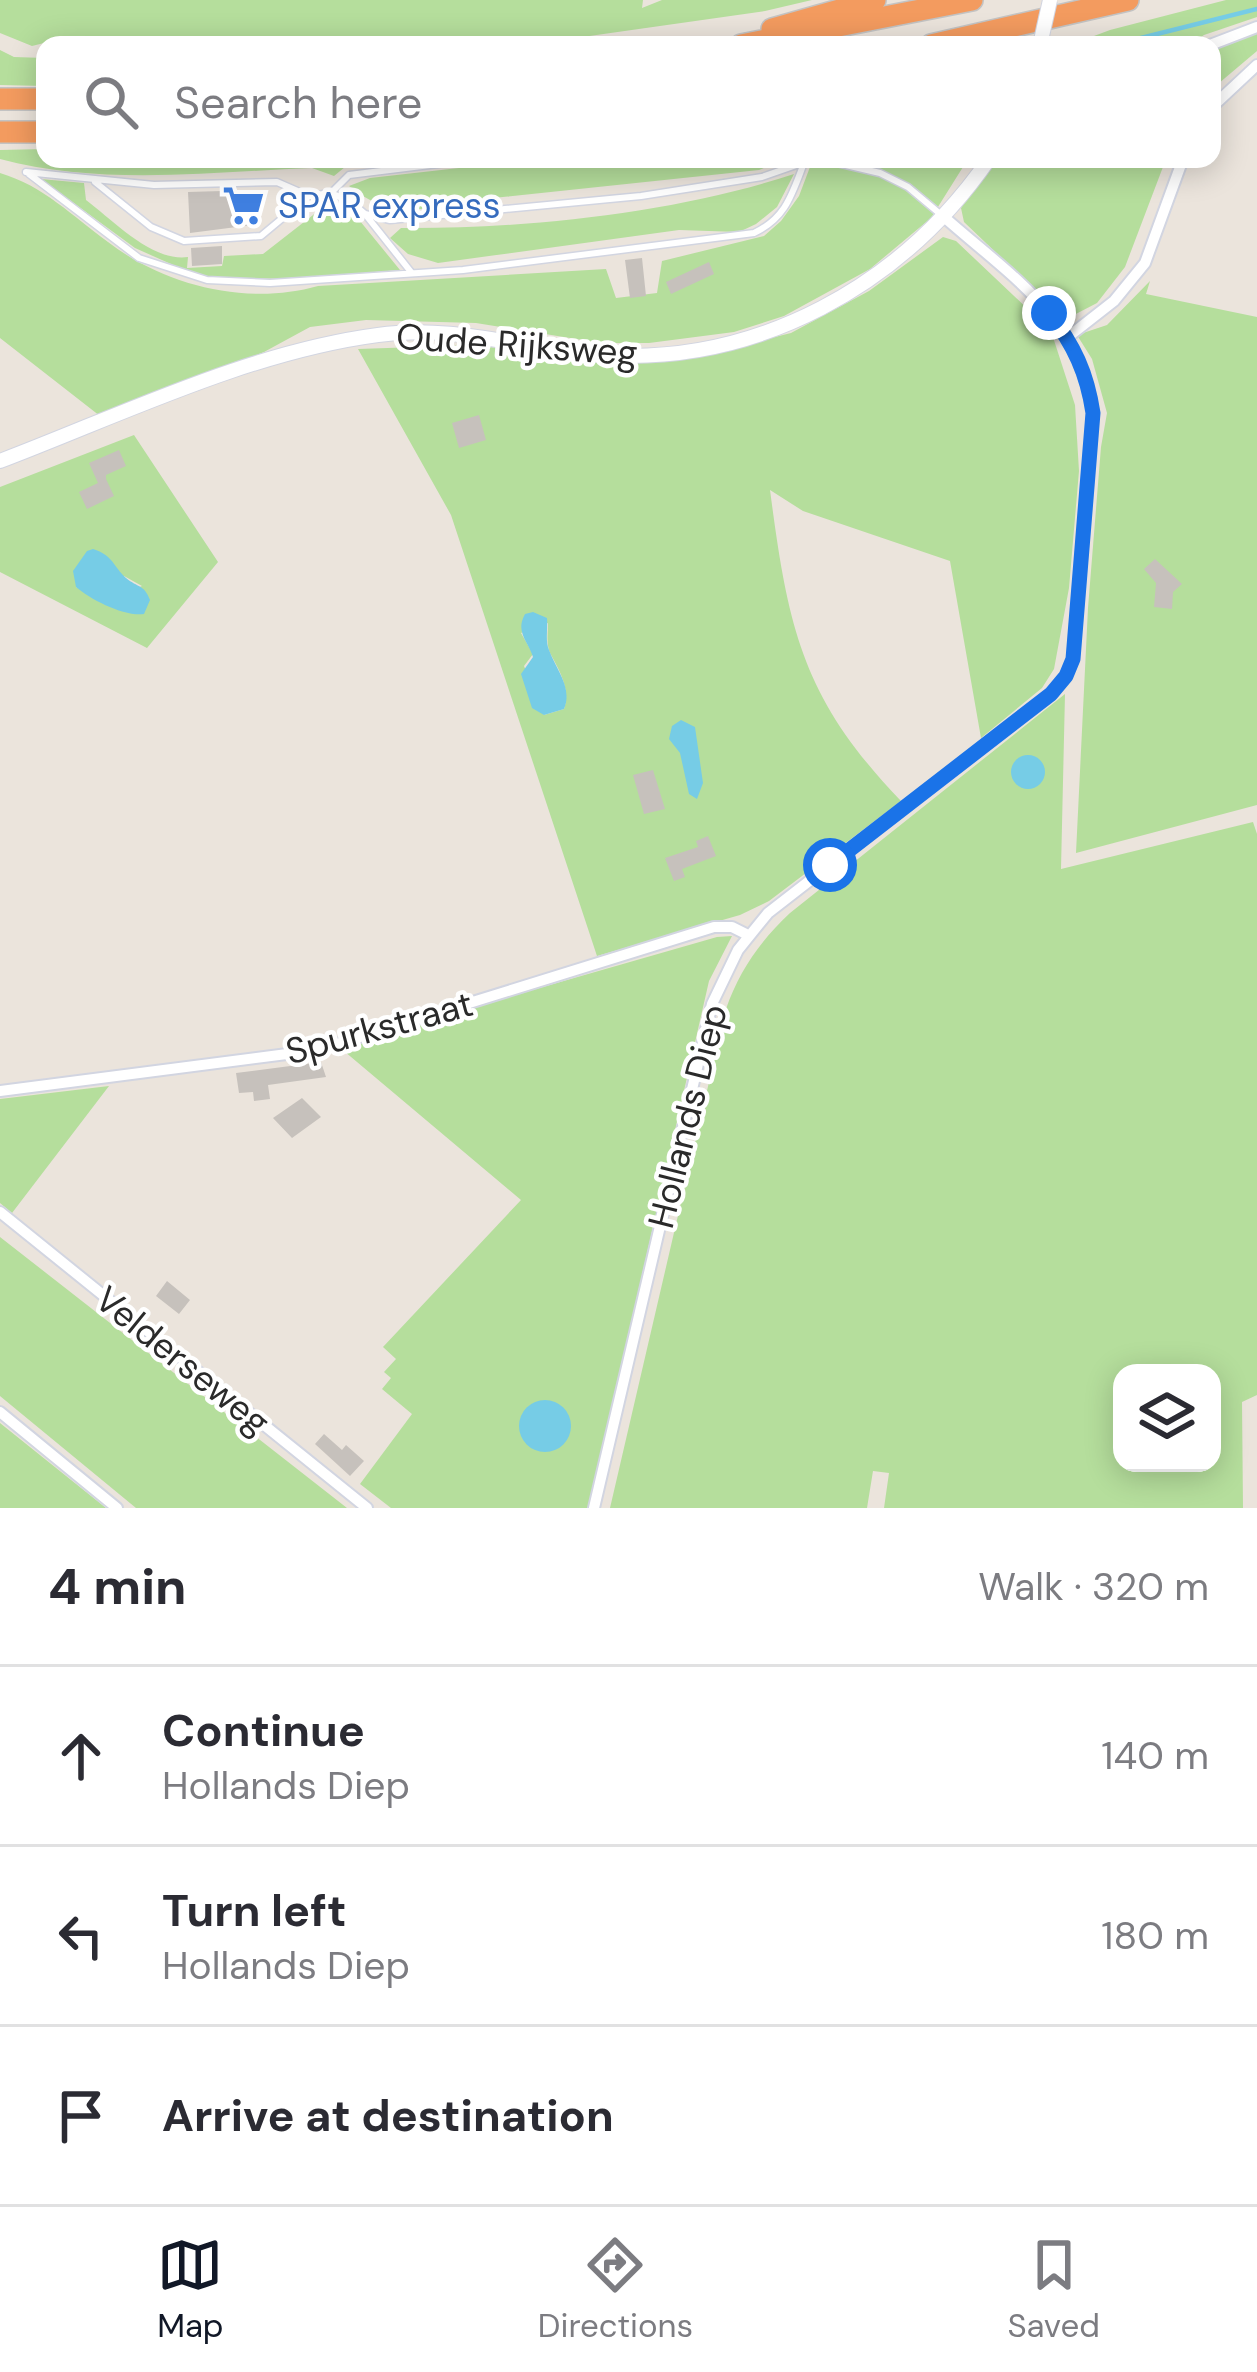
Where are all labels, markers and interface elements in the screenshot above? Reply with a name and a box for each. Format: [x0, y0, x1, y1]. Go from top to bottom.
search box [36, 36, 1221, 168]
icon: search [78, 69, 144, 135]
text: Search here [174, 73, 422, 132]
supermarket icon: SPAR express [221, 182, 267, 228]
place label: SPAR express [278, 182, 501, 229]
route end [1022, 286, 1076, 340]
street label: Oude Rijksweg [395, 313, 639, 376]
route start [803, 838, 857, 892]
street label: Spurkstraat [280, 980, 478, 1075]
street label: Hollands Diep [637, 999, 738, 1233]
street label: Velderseweg [86, 1276, 280, 1445]
map controls [1113, 1364, 1221, 1472]
button: layers [1113, 1364, 1221, 1472]
text: 4 min [48, 1553, 187, 1620]
text: Walk · 320 m [978, 1561, 1209, 1612]
text: Continue [162, 1701, 365, 1760]
icon: ahead [48, 1723, 114, 1789]
text: 140 m [1101, 1730, 1209, 1781]
text: Hollands Diep [162, 1760, 410, 1811]
text: Turn left [162, 1881, 346, 1940]
icon: left [48, 1903, 114, 1969]
text: 180 m [1101, 1910, 1209, 1961]
text: Hollands Diep [162, 1940, 410, 1991]
icon: arrive [48, 2083, 114, 2149]
text: Arrive at destination [162, 2086, 614, 2145]
tab: Map [157, 2232, 224, 2347]
tab: Directions [538, 2232, 693, 2347]
tab: Saved [1007, 2232, 1100, 2347]

